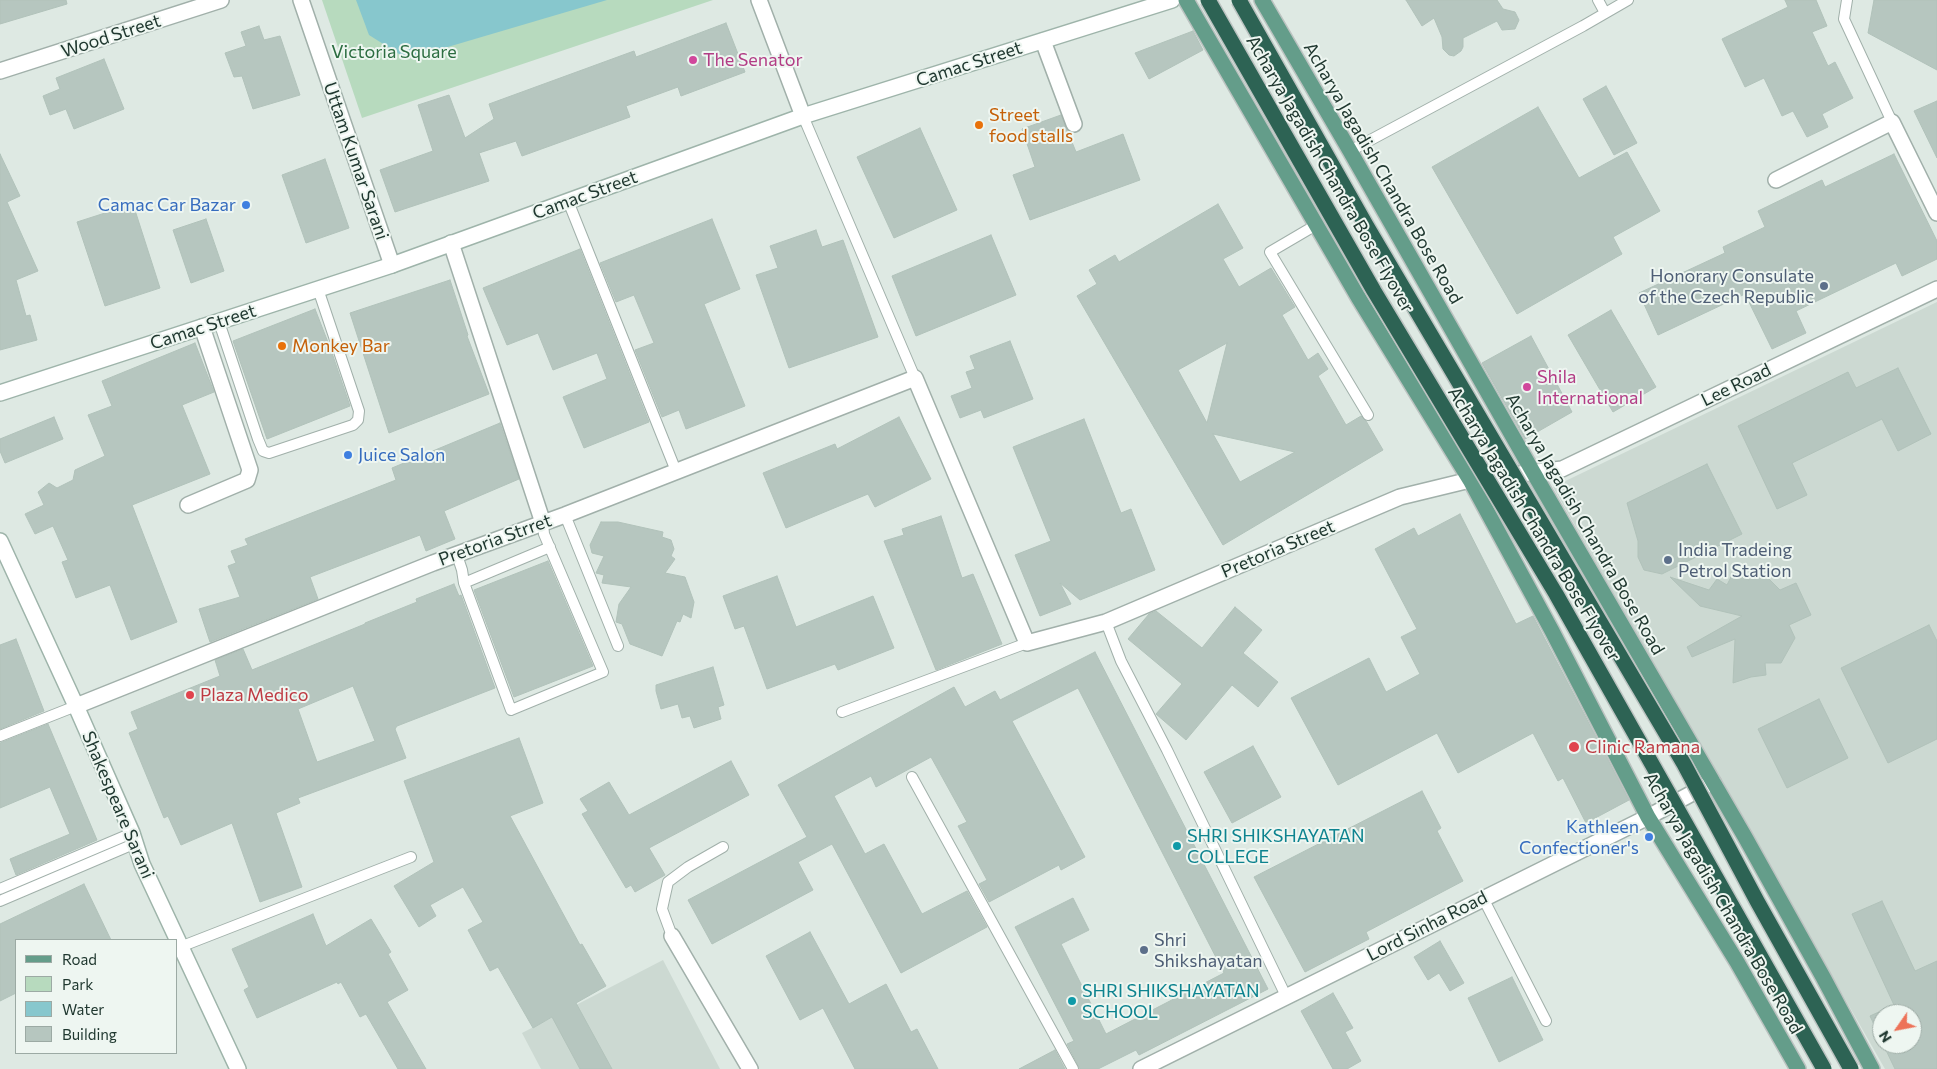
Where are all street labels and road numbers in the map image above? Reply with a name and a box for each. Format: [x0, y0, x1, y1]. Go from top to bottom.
street label: Wood Street [59, 10, 163, 62]
street label: Acharya Jagadish Chandra Bose Flyover [1242, 32, 1418, 316]
street label: Camac Street [913, 37, 1025, 91]
street label: Acharya Jagadish Chandra Bose Road [1299, 38, 1467, 308]
street label: Uttam Kumar Sarani [319, 79, 393, 243]
street label: Camac Street [530, 166, 640, 224]
street label: Camac Street [147, 300, 259, 354]
street label: Lee Road [1698, 359, 1774, 411]
street label: Acharya Jagadish Chandra Bose Flyover [1443, 383, 1625, 665]
street label: Acharya Jagadish Chandra Bose Road [1501, 389, 1669, 659]
street label: Pretoria Strret [435, 510, 555, 570]
street label: Pretoria Street [1218, 515, 1338, 583]
street label: Shakespeare Sarani [77, 728, 159, 882]
street label: Acharya Jagadish Chandra Bose Road [1639, 768, 1807, 1038]
street label: Lord Sinha Road [1363, 886, 1491, 966]

